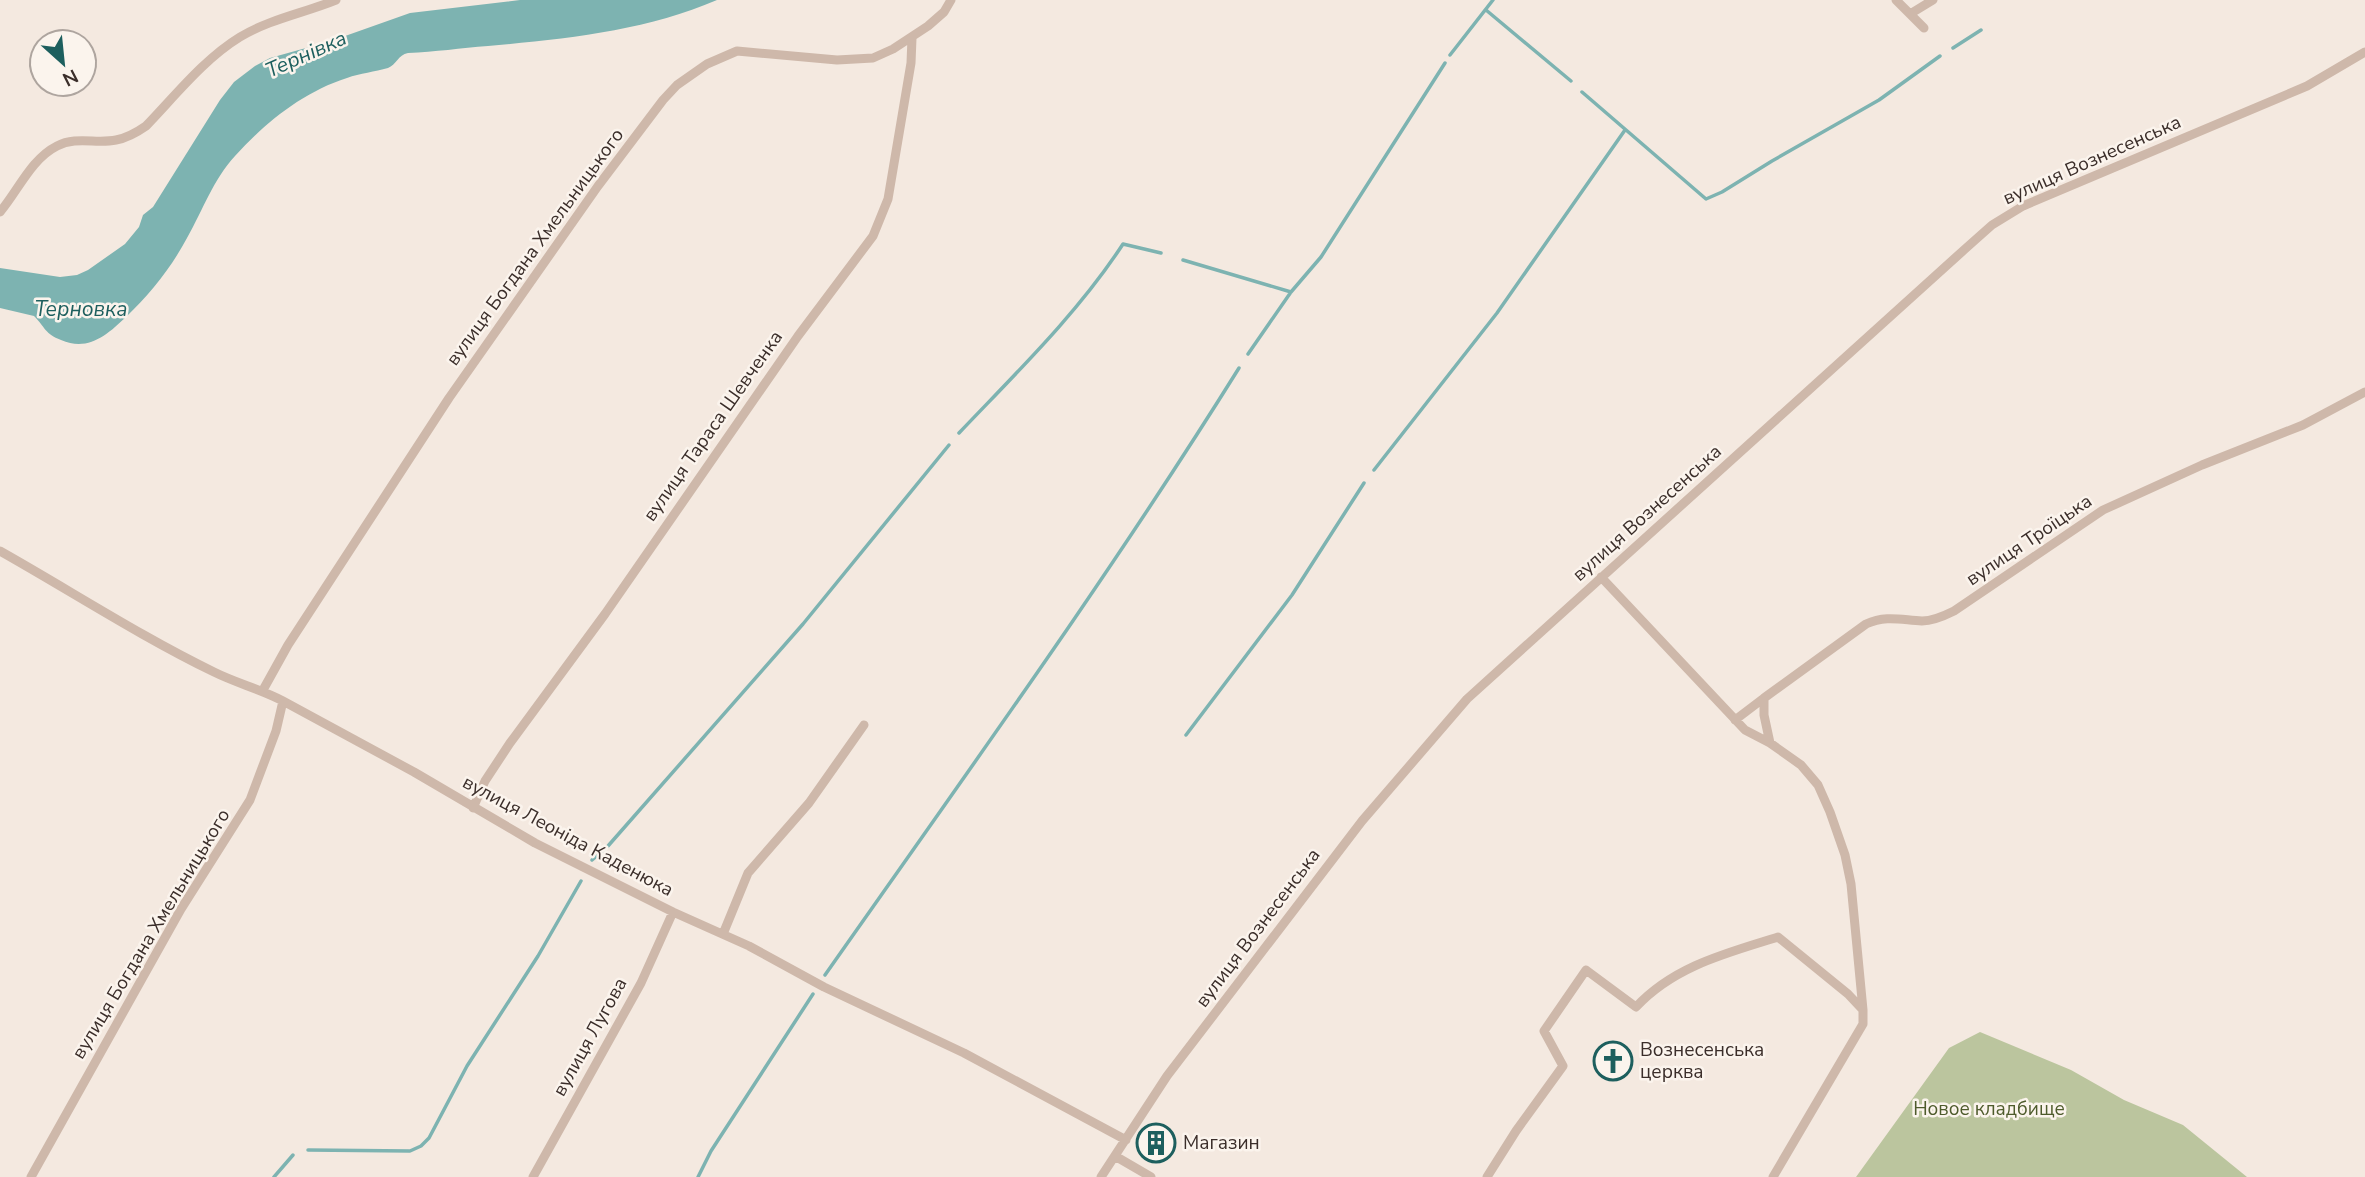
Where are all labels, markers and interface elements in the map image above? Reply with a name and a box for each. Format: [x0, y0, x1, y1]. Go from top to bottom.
water label: Тернівка [261, 24, 351, 84]
north arrow [28, 28, 98, 98]
text: N [58, 62, 83, 92]
street label: вулиця Вознесенська [1999, 109, 2185, 211]
street label: вулиця Богдана Хмельницького [440, 123, 630, 371]
water label: Терновка [35, 295, 127, 323]
street label: вулиця Тараса Шевченка [637, 326, 789, 526]
street label: вулиця Вознесенська [1567, 439, 1727, 587]
street label: вулиця Троїцька [1961, 488, 2097, 592]
street label: вулиця Леоніда Каденюка [458, 769, 678, 903]
street label: вулиця Богдана Хмельницького [66, 804, 236, 1064]
street label: вулиця Вознесенська [1190, 843, 1326, 1013]
street label: вулиця Лугова [547, 973, 633, 1101]
place label: Вознесенська церква [1640, 1037, 1764, 1085]
church icon: Вознесенська церква [1592, 1040, 1634, 1082]
park label: Новое кладбище [1913, 1096, 2065, 1122]
building icon: Магазин [1135, 1122, 1177, 1164]
place label: Магазин [1183, 1130, 1260, 1156]

